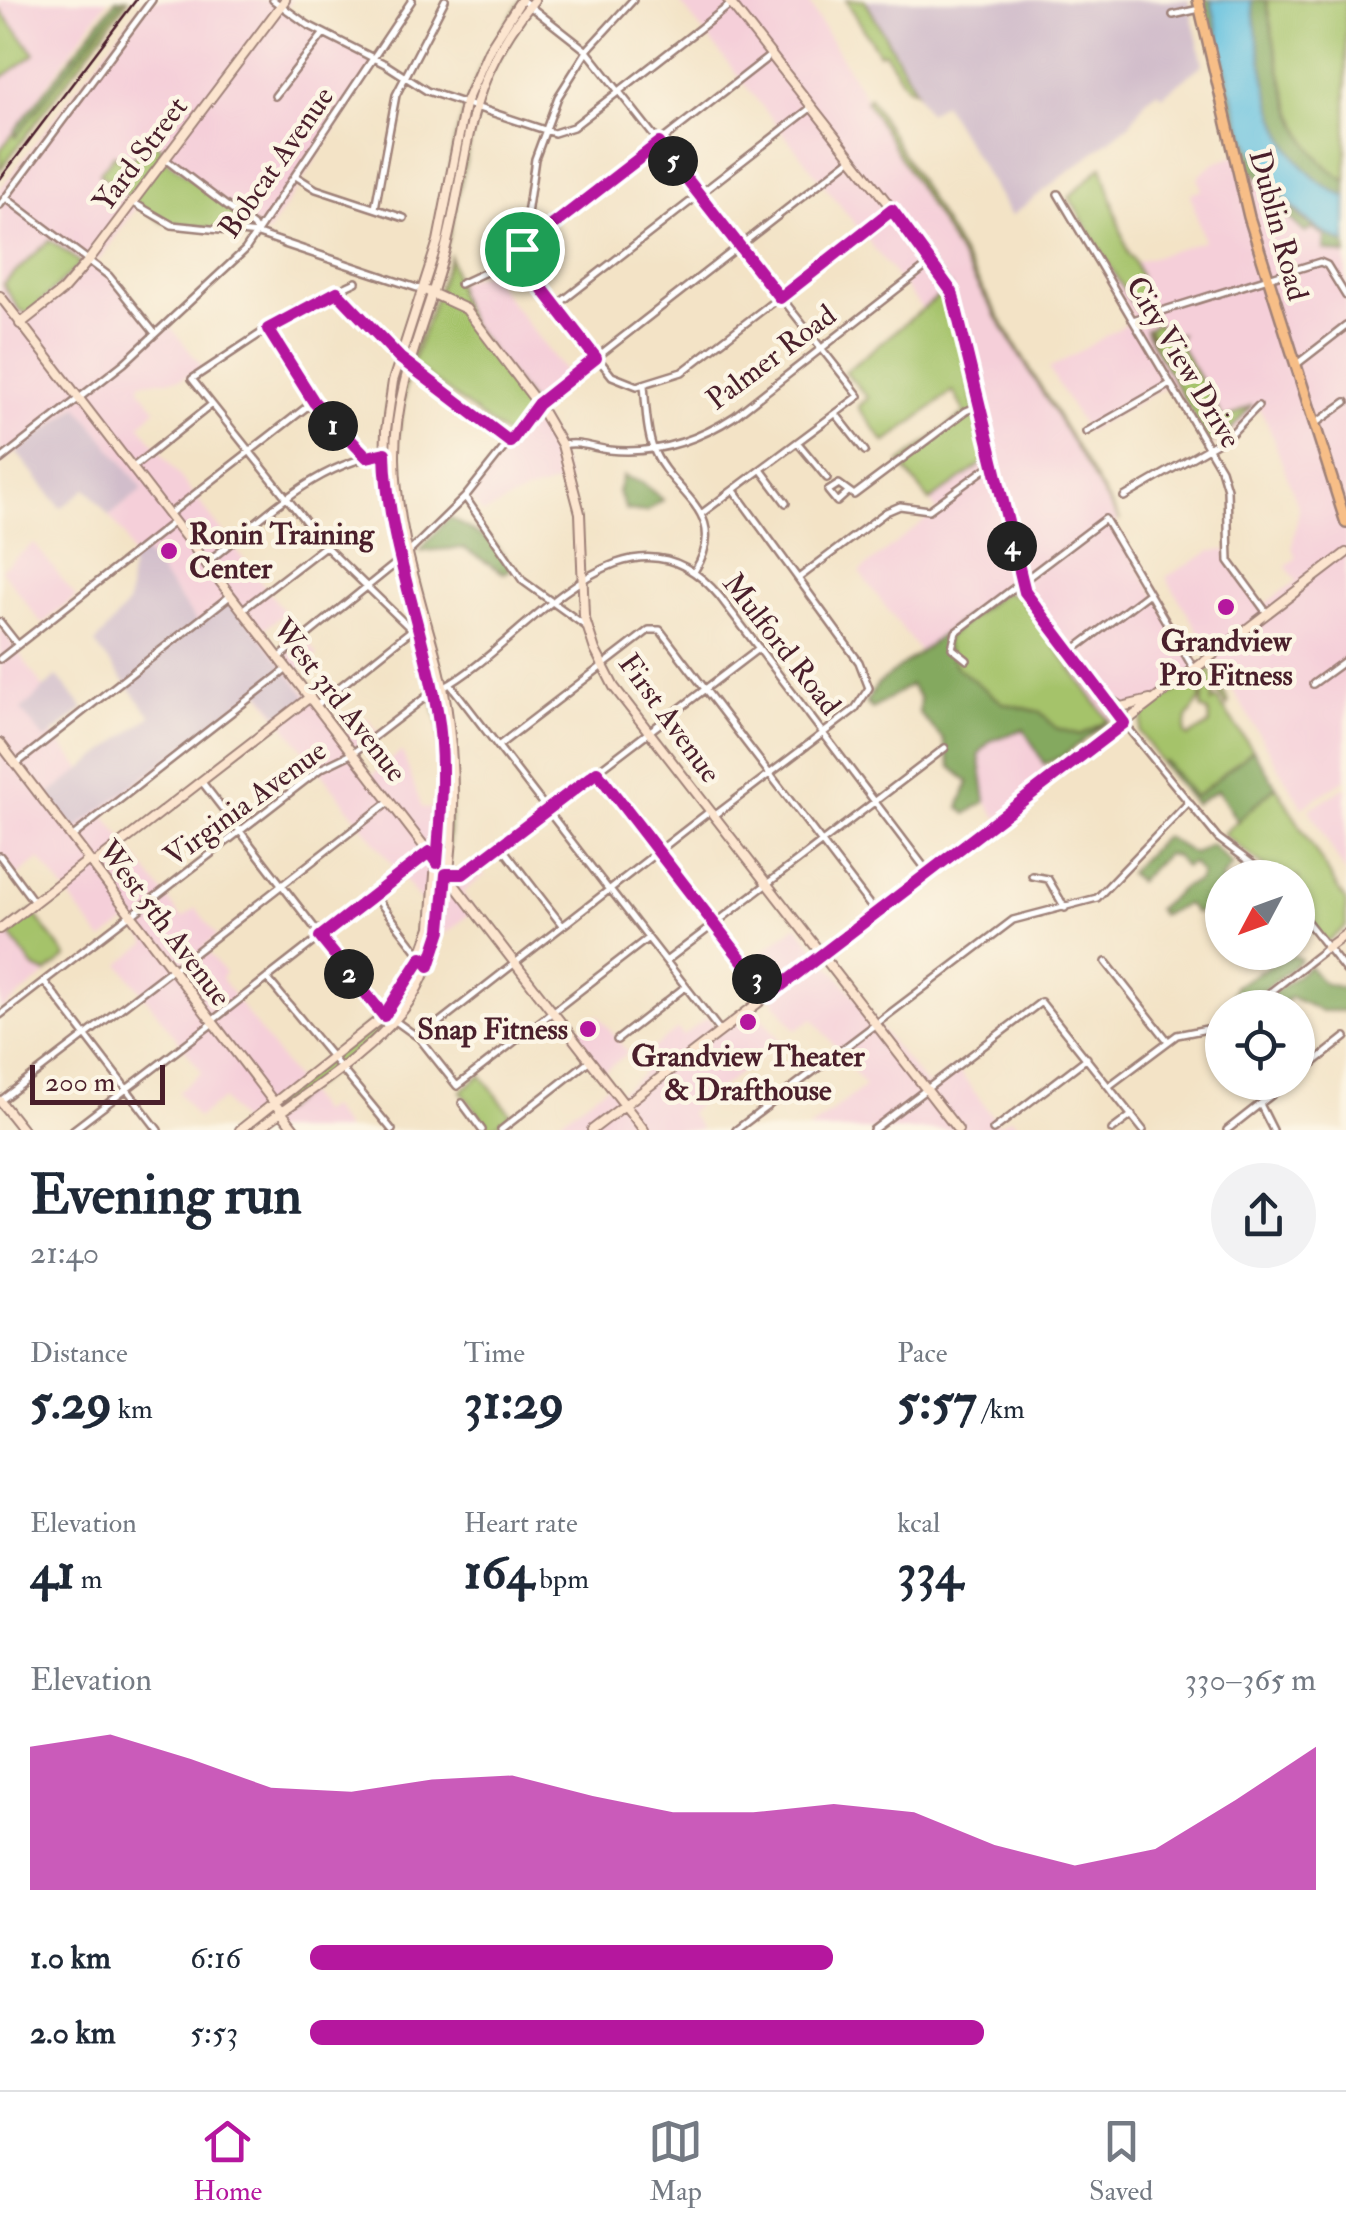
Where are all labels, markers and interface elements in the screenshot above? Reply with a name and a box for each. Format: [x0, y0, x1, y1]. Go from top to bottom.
street label: Bobcat Avenue [211, 80, 342, 245]
street label: Yard Street [85, 89, 196, 219]
pin: 5 [648, 136, 698, 186]
text: 5 [667, 143, 679, 178]
street label: Dublin Road [1241, 146, 1316, 305]
pin [480, 207, 565, 292]
icon: arrive [495, 222, 550, 277]
street label: City View Drive [1118, 270, 1249, 455]
street label: Palmer Road [699, 297, 844, 418]
pin: 1 [308, 401, 358, 451]
text: 1 [328, 408, 338, 443]
place label: Ronin Training Center [189, 516, 375, 587]
pin: 4 [987, 521, 1037, 571]
text: 4 [1004, 528, 1020, 563]
marker: Ronin Training Center [158, 540, 180, 562]
street label: Mulford Road [715, 566, 849, 723]
marker: Grandview Pro Fitness [1215, 596, 1237, 618]
street label: West 3rd Avenue [264, 610, 415, 789]
place label: Grandview Pro Fitness [1159, 623, 1293, 694]
street label: First Avenue [610, 646, 729, 790]
street label: Virginia Avenue [157, 732, 334, 875]
street label: West 5th Avenue [89, 832, 239, 1014]
north arrow [1205, 860, 1315, 970]
map controls [1205, 860, 1315, 1100]
pin: 2 [324, 949, 374, 999]
pin: 3 [732, 954, 782, 1004]
text: 2 [342, 956, 356, 991]
text: 3 [752, 961, 762, 996]
button: locate [1205, 990, 1315, 1100]
place label: Snap Fitness [417, 1011, 568, 1048]
marker: Grandview Theater & Drafthouse [737, 1011, 759, 1033]
marker: Snap Fitness [577, 1018, 599, 1040]
place label: Grandview Theater & Drafthouse [631, 1038, 865, 1109]
scale bar [30, 1060, 165, 1104]
text: 200 m [45, 1065, 116, 1100]
text: Evening run [30, 1161, 302, 1230]
button: share [1211, 1163, 1316, 1268]
text: 21:40 [30, 1233, 99, 1273]
text: Distance [30, 1336, 128, 1371]
text: Time [464, 1336, 525, 1371]
text: Pace [897, 1336, 948, 1371]
text: 5.29 [30, 1371, 112, 1434]
text: 31:29 [464, 1371, 564, 1434]
text: 5:57 [897, 1371, 977, 1434]
text: km [112, 1392, 153, 1427]
text: /km [977, 1392, 1025, 1427]
text: Elevation [30, 1506, 137, 1541]
text: Heart rate [464, 1506, 578, 1541]
text: kcal [897, 1506, 940, 1541]
text: 41 [30, 1541, 75, 1604]
text: 164 [464, 1541, 533, 1604]
text: 334 [897, 1541, 963, 1604]
text: m [75, 1562, 102, 1597]
text: bpm [533, 1562, 589, 1597]
text: Elevation [30, 1660, 152, 1700]
text: 330–365 m [1185, 1660, 1316, 1700]
text: 1.0 km [30, 1938, 111, 1978]
text: 6:16 [190, 1938, 241, 1978]
text: 2.0 km [30, 2013, 116, 2053]
text: 5:53 [190, 2013, 238, 2053]
tab: Home [193, 2114, 262, 2209]
tab: Map [648, 2114, 703, 2209]
tab: Saved [1089, 2114, 1153, 2209]

